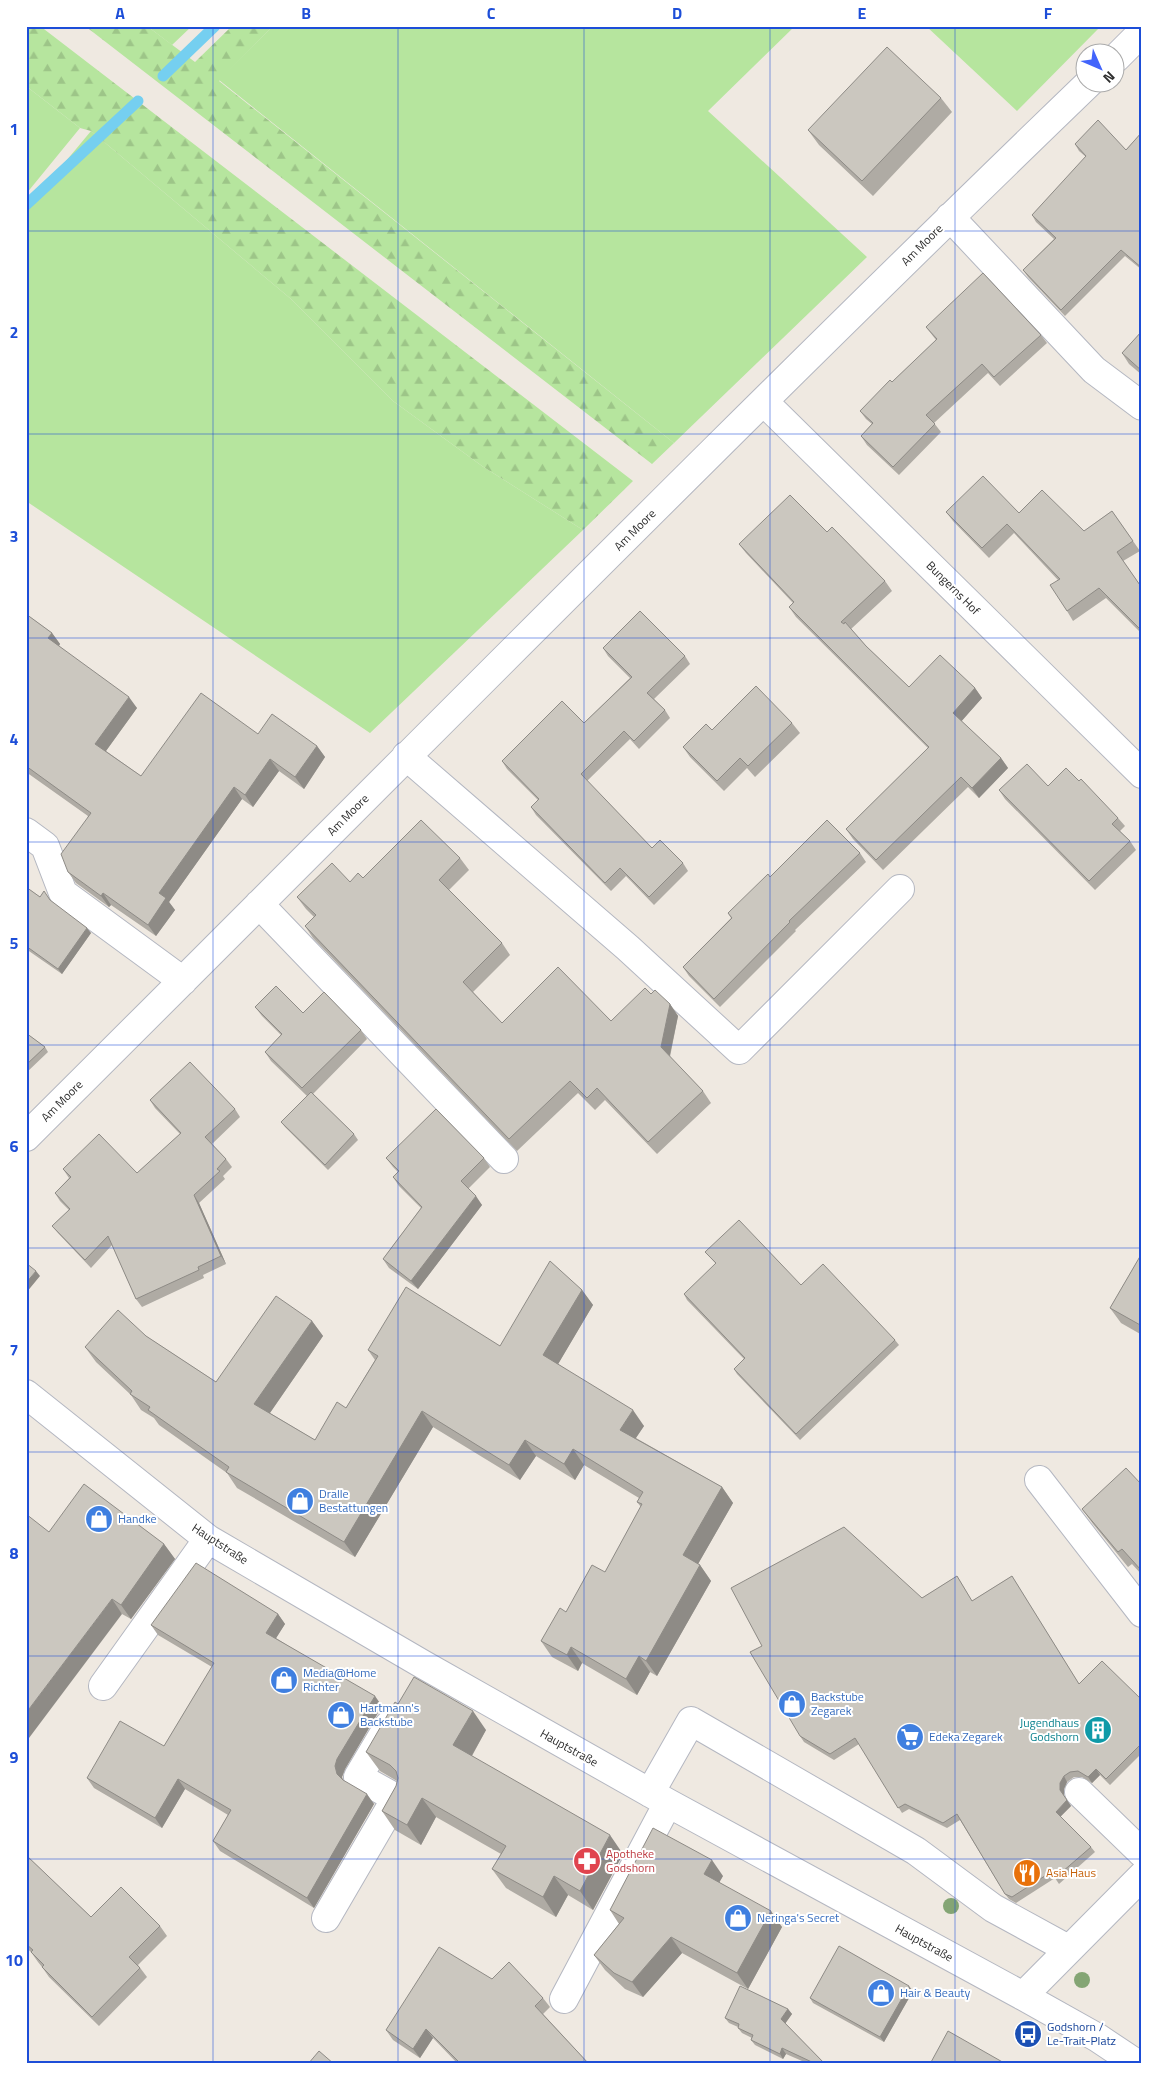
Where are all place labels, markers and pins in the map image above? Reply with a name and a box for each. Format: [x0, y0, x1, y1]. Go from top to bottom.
place label: Dralle Bestattungen [319, 1484, 388, 1517]
shop icon: Dralle Bestattungen [285, 1486, 315, 1516]
shop icon: Handke [84, 1504, 114, 1534]
place label: Handke [118, 1509, 157, 1528]
place label: Media@Home Richter [303, 1663, 376, 1696]
shop icon: Media@Home Richter [269, 1665, 299, 1695]
place label: Backstube Zegarek [811, 1687, 864, 1720]
shop icon: Backstube Zegarek [777, 1689, 807, 1719]
place label: Hartmann's Backstube [360, 1698, 420, 1731]
shop icon: Hartmann's Backstube [326, 1700, 356, 1730]
place label: Jugendhaus Godshorn [1020, 1713, 1079, 1746]
building icon: Jugendhaus Godshorn [1083, 1715, 1113, 1745]
supermarket icon: Edeka Zegarek [895, 1722, 925, 1752]
place label: Edeka Zegarek [929, 1727, 1003, 1746]
place label: Apotheke Godshorn [606, 1844, 655, 1877]
pharmacy icon: Apotheke Godshorn [572, 1846, 602, 1876]
restaurant icon: Asia Haus [1012, 1858, 1042, 1888]
place label: Asia Haus [1046, 1863, 1096, 1882]
shop icon: Neringa's Secret [723, 1903, 753, 1933]
place label: Neringa's Secret [757, 1908, 840, 1927]
shop icon: Hair & Beauty [866, 1978, 896, 2008]
place label: Hair & Beauty [900, 1983, 970, 2002]
place label: Godshorn / Le-Trait-Platz [1047, 2017, 1116, 2050]
bus stop icon: Godshorn / Le-Trait-Platz [1013, 2019, 1043, 2049]

